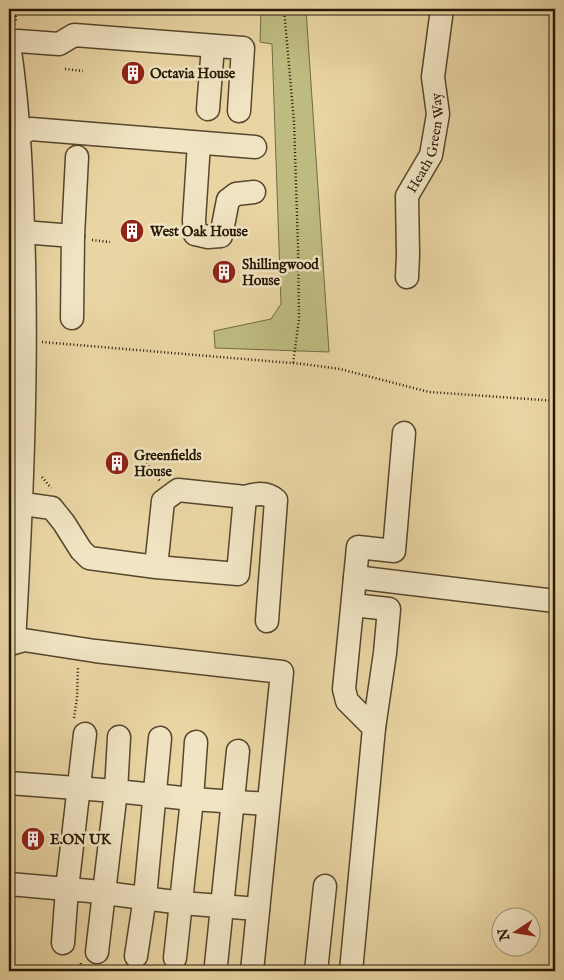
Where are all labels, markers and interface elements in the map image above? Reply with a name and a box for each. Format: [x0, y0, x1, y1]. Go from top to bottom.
building icon: Octavia House [120, 60, 146, 86]
place label: Octavia House [150, 65, 236, 83]
street label: Heath Green Way [403, 92, 448, 196]
building icon: West Oak House [119, 218, 145, 244]
place label: West Oak House [149, 223, 249, 241]
place label: Shillingwood House [242, 256, 319, 290]
building icon: Shillingwood House [211, 259, 237, 285]
place label: Greenfields House [134, 447, 201, 481]
building icon: Greenfields House [104, 450, 130, 476]
building icon: E.ON UK [20, 826, 46, 852]
place label: E.ON UK [50, 831, 112, 849]
north arrow [492, 908, 542, 958]
text: N [494, 927, 515, 943]

